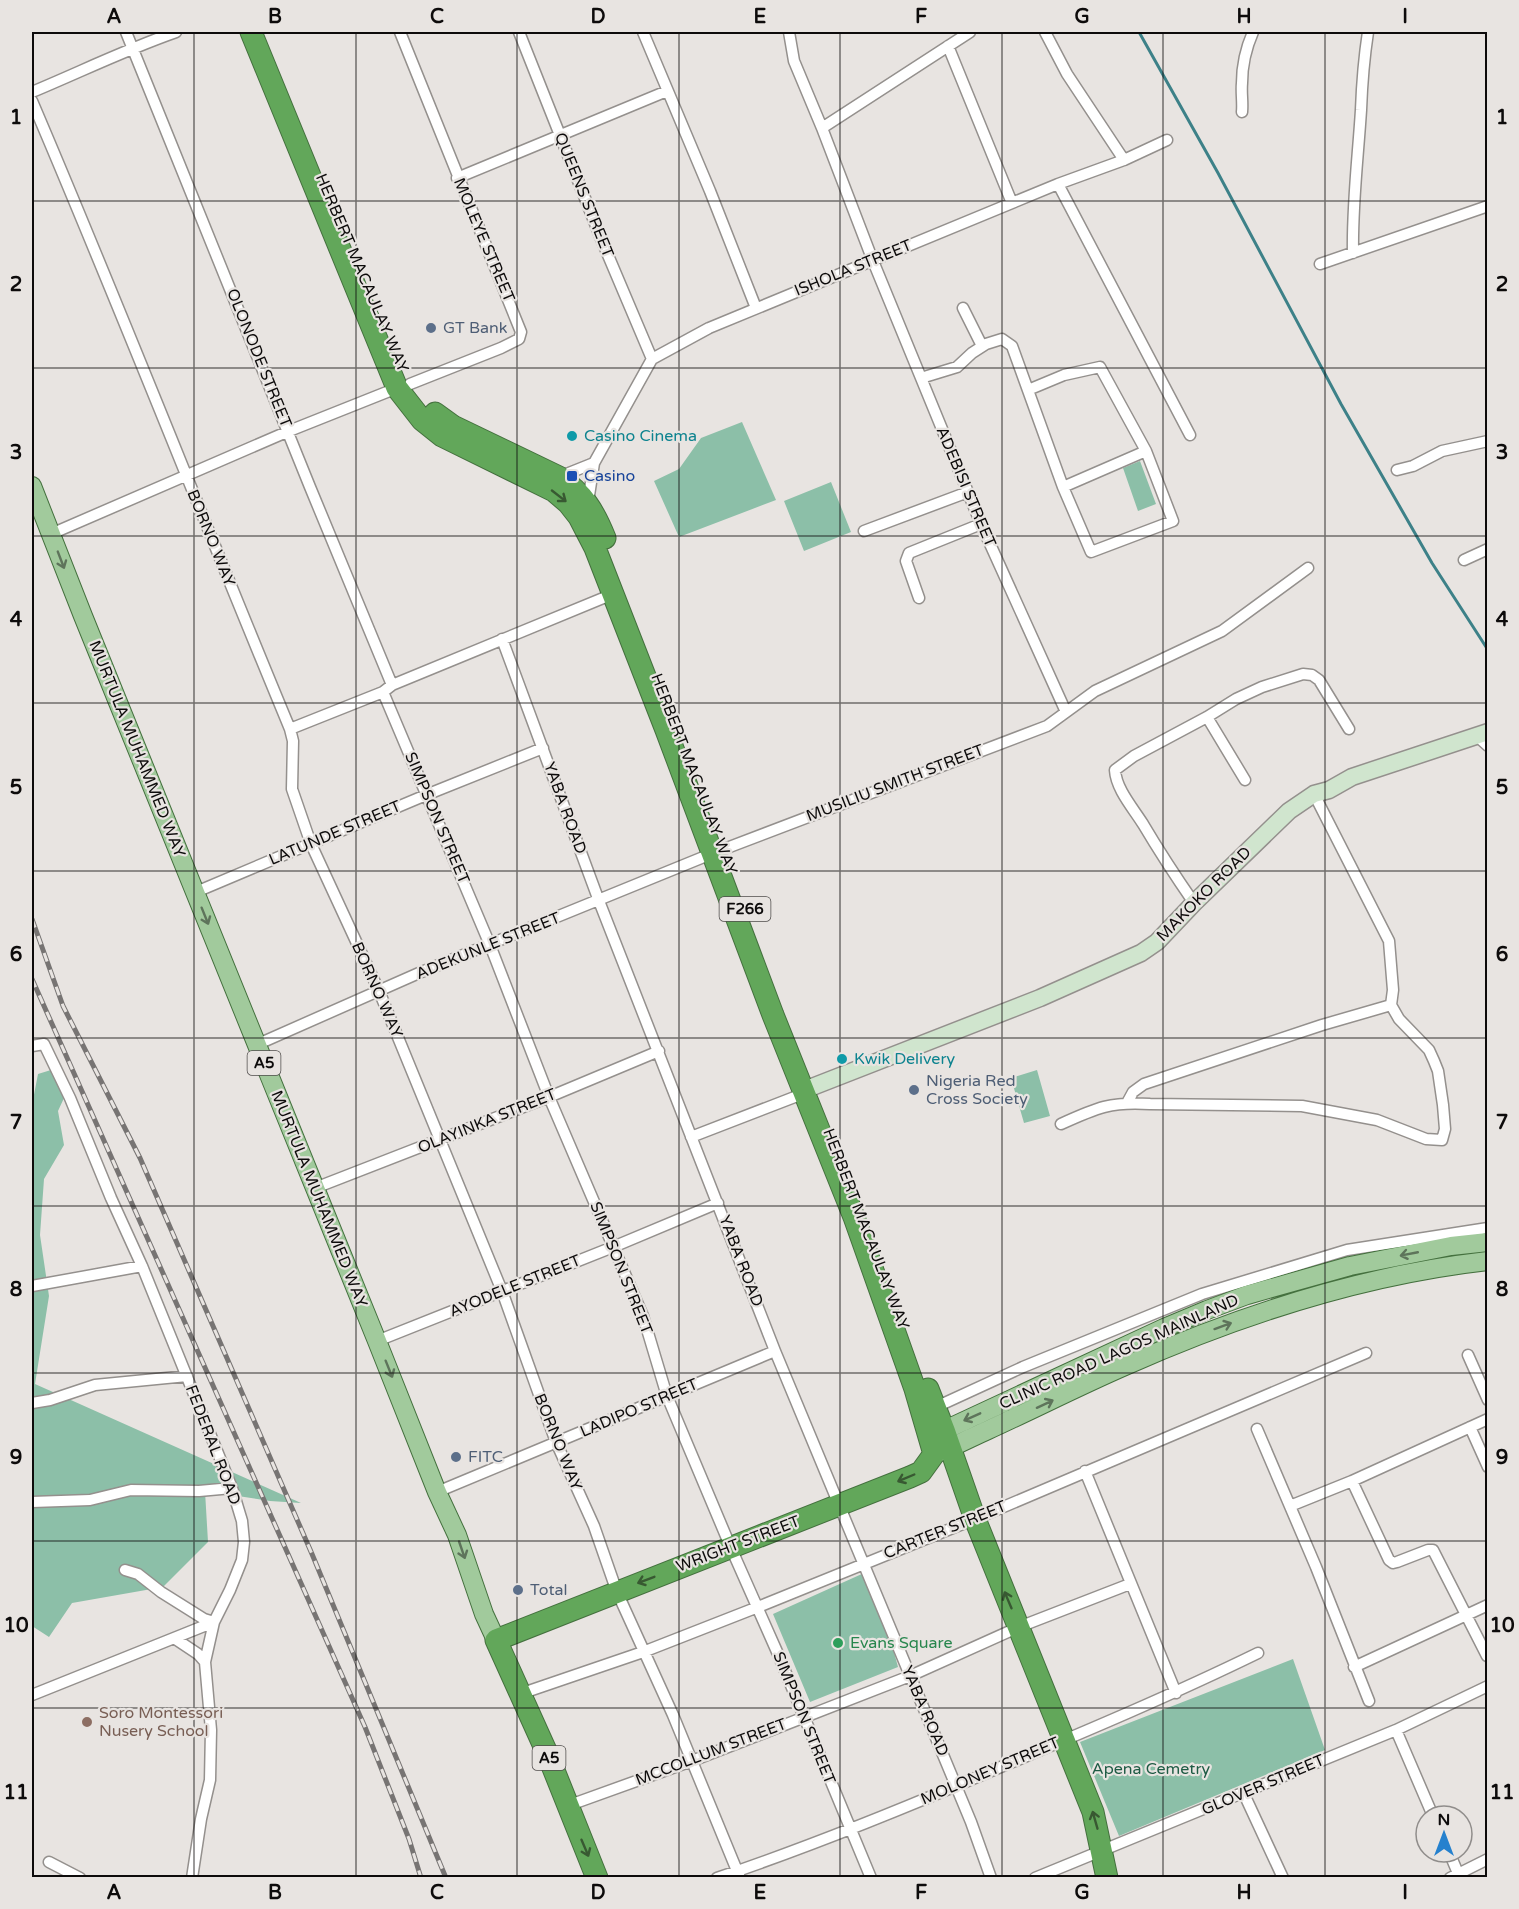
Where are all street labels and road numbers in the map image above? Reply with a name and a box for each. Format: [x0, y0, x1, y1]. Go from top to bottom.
street label: QUEENS STREET [550, 130, 618, 261]
street label: HERBERT MACAULAY WAY [311, 171, 413, 375]
street label: MOLEYE STREET [449, 175, 519, 305]
street label: ISHOLA STREET [791, 235, 915, 301]
street label: OLONODE STREET [222, 286, 296, 431]
street label: ADEBISI STREET [932, 424, 1000, 550]
street label: BORNO WAY [182, 487, 240, 589]
street label: MURTULA MUHAMMED WAY [84, 638, 190, 860]
street label: HERBERT MACAULAY WAY [646, 671, 742, 877]
street label: MUSILIU SMITH STREET [803, 740, 987, 826]
street label: SIMPSON STREET [400, 749, 474, 887]
street label: YABA ROAD [539, 759, 591, 857]
street label: LATUNDE STREET [266, 796, 404, 870]
street label: MAKOKO ROAD [1152, 842, 1256, 946]
road number: F266 [720, 897, 771, 921]
street label: ADEKUNLE STREET [413, 908, 563, 984]
street label: BORNO WAY [347, 939, 407, 1041]
road number: A5 [248, 1051, 280, 1075]
street label: OLAYINKA STREET [415, 1084, 559, 1158]
street label: MURTULA MUHAMMED WAY [266, 1088, 372, 1310]
street label: HERBERT MACAULAY WAY [818, 1126, 914, 1332]
street label: SIMPSON STREET [585, 1199, 657, 1337]
street label: YABA ROAD [714, 1212, 768, 1310]
street label: AYODELE STREET [446, 1250, 584, 1322]
street label: CLINIC ROAD LAGOS MAINLAND [996, 1290, 1242, 1414]
street label: LADIPO STREET [577, 1374, 701, 1442]
street label: FEDERAL ROAD [181, 1382, 245, 1508]
street label: BORNO WAY [529, 1391, 587, 1493]
street label: CARTER STREET [881, 1496, 1009, 1564]
street label: WRIGHT STREET [673, 1511, 803, 1577]
street label: SIMPSON STREET [768, 1649, 840, 1787]
street label: YABA ROAD [897, 1663, 953, 1759]
street label: MCCOLLUM STREET [633, 1714, 790, 1790]
street label: MOLONEY STREET [918, 1733, 1063, 1809]
road number: A5 [532, 1746, 566, 1770]
street label: GLOVER STREET [1199, 1750, 1328, 1820]

